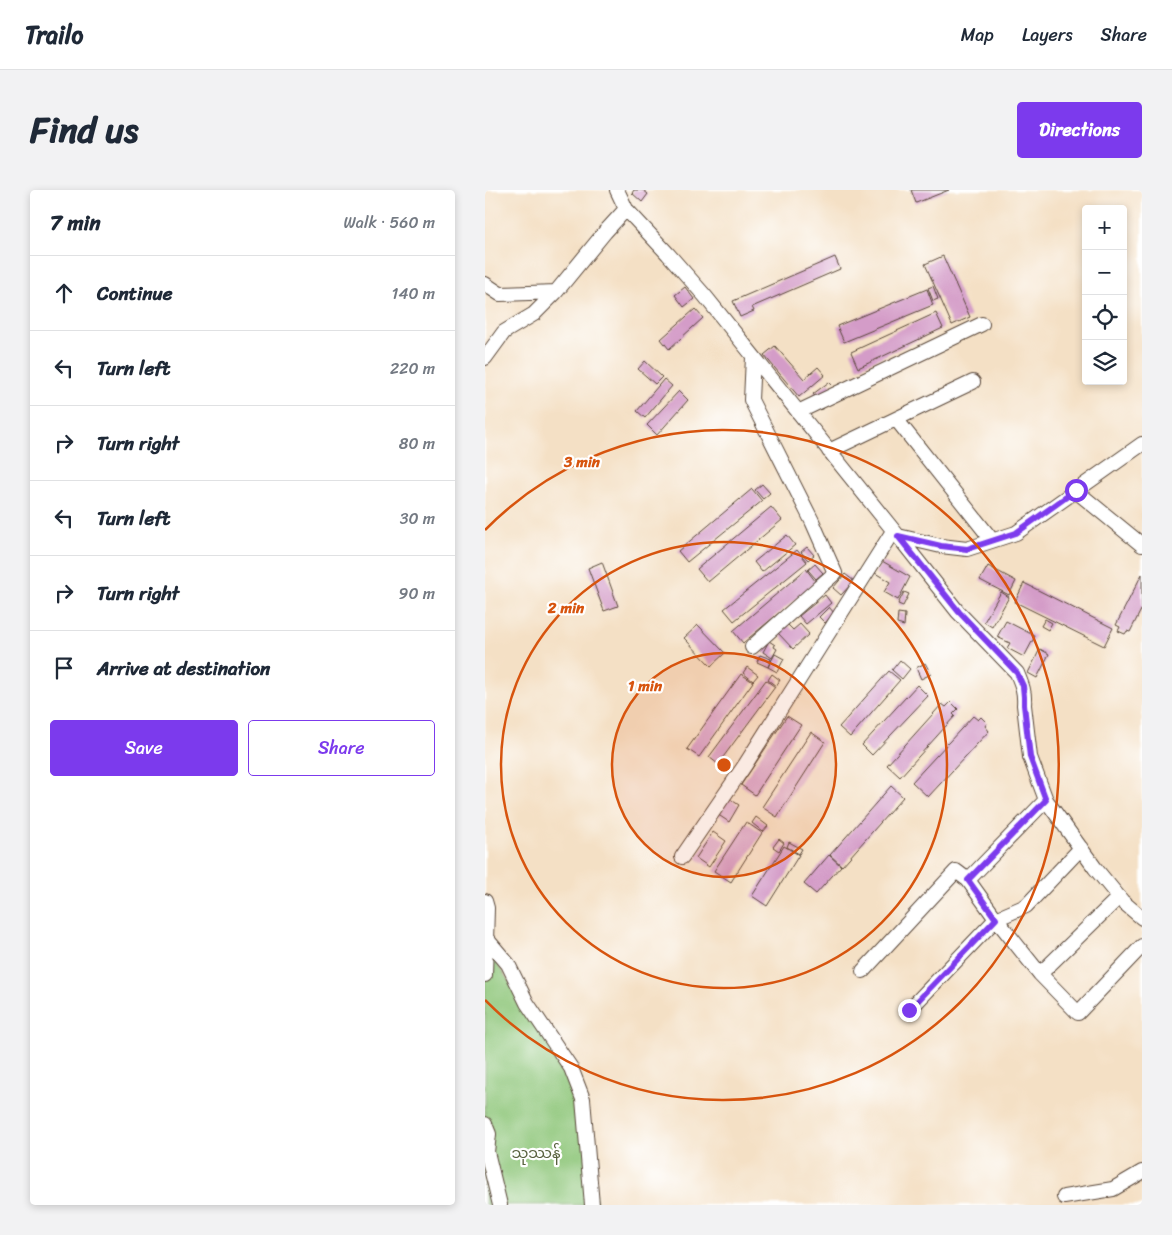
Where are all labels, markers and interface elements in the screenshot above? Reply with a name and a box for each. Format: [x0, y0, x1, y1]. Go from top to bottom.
text: Trailo [25, 14, 83, 56]
text: Map [961, 19, 994, 51]
text: Layers [1022, 19, 1073, 51]
text: Share [1101, 19, 1147, 51]
text: Find us [30, 99, 138, 161]
button: Directions [1017, 102, 1142, 158]
text: 7 min [50, 204, 101, 242]
map controls [1082, 205, 1127, 385]
button: + [1082, 205, 1127, 250]
text: Walk · 560 m [344, 208, 435, 237]
button: − [1082, 250, 1127, 295]
text: Continue [97, 277, 173, 310]
icon: ahead [50, 279, 78, 307]
text: 140 m [392, 279, 435, 308]
button: locate [1082, 295, 1127, 340]
button: layers [1082, 340, 1127, 385]
text: Turn left [97, 352, 170, 385]
icon: left [50, 354, 78, 382]
text: 220 m [390, 354, 435, 383]
text: Turn right [97, 427, 179, 460]
icon: right [50, 429, 78, 457]
text: 80 m [399, 429, 435, 458]
text: 3 min [563, 449, 601, 475]
route start [1065, 479, 1088, 502]
text: Turn left [97, 502, 170, 535]
icon: left [50, 504, 78, 532]
text: 30 m [400, 504, 435, 533]
text: Turn right [97, 577, 179, 610]
icon: right [50, 579, 78, 607]
text: 90 m [399, 579, 435, 608]
text: 2 min [547, 595, 585, 621]
text: Arrive at destination [97, 652, 270, 685]
icon: arrive [50, 654, 78, 682]
text: 1 min [628, 673, 663, 699]
button: Save [50, 720, 238, 776]
button: Share [248, 720, 435, 776]
centre of rings [715, 756, 733, 774]
route end [898, 999, 921, 1022]
park label: သုဿန် [511, 1140, 561, 1166]

